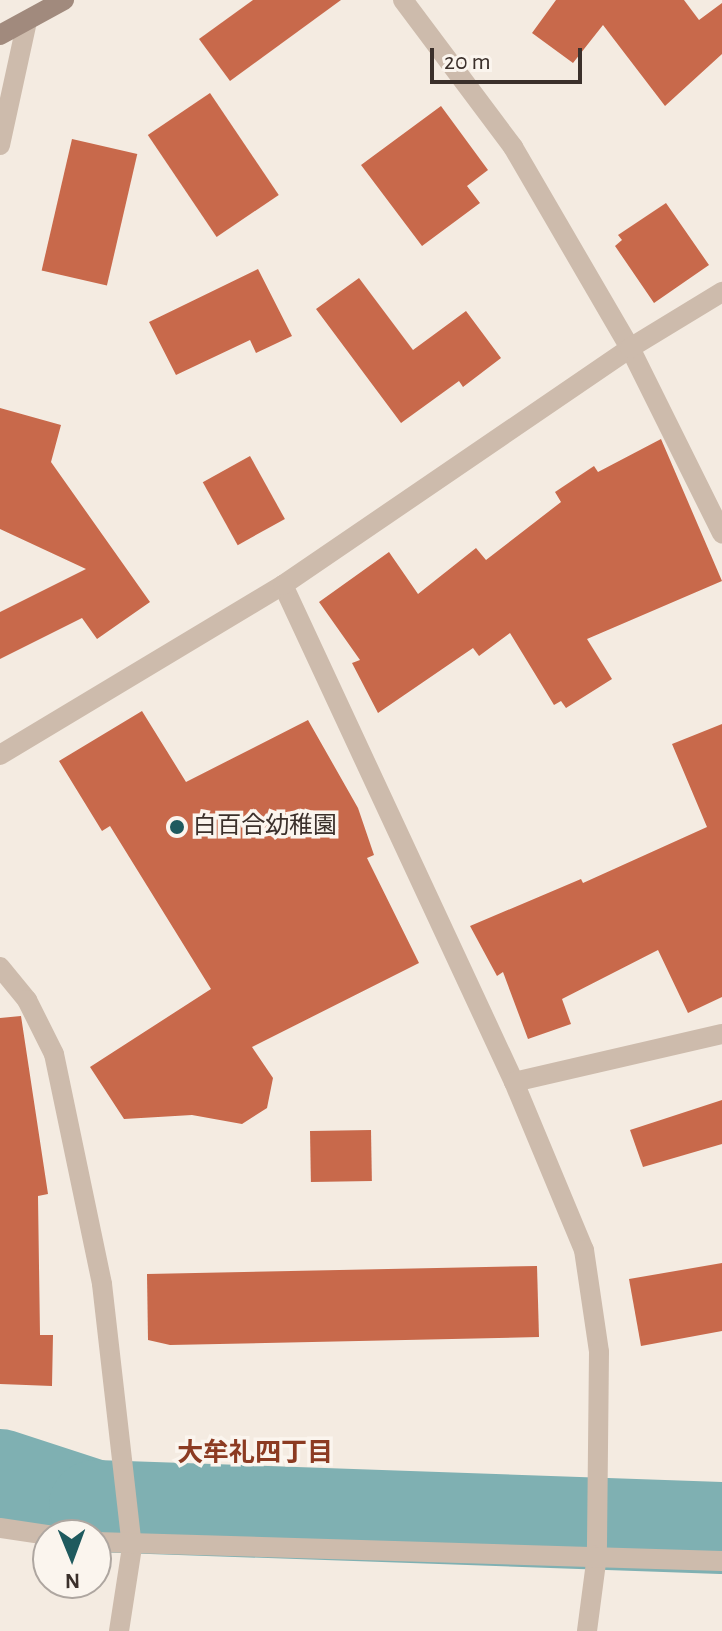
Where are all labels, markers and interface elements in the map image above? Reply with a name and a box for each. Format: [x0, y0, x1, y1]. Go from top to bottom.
scale bar [434, 32, 586, 82]
text: 20 m [444, 50, 491, 74]
place label: 白百合幼稚園 [193, 813, 337, 841]
marker: 白百合幼稚園 [168, 818, 186, 836]
district label: 大牟礼四丁目 [177, 1438, 333, 1470]
north arrow [32, 1519, 112, 1599]
text: N [65, 1570, 80, 1592]

